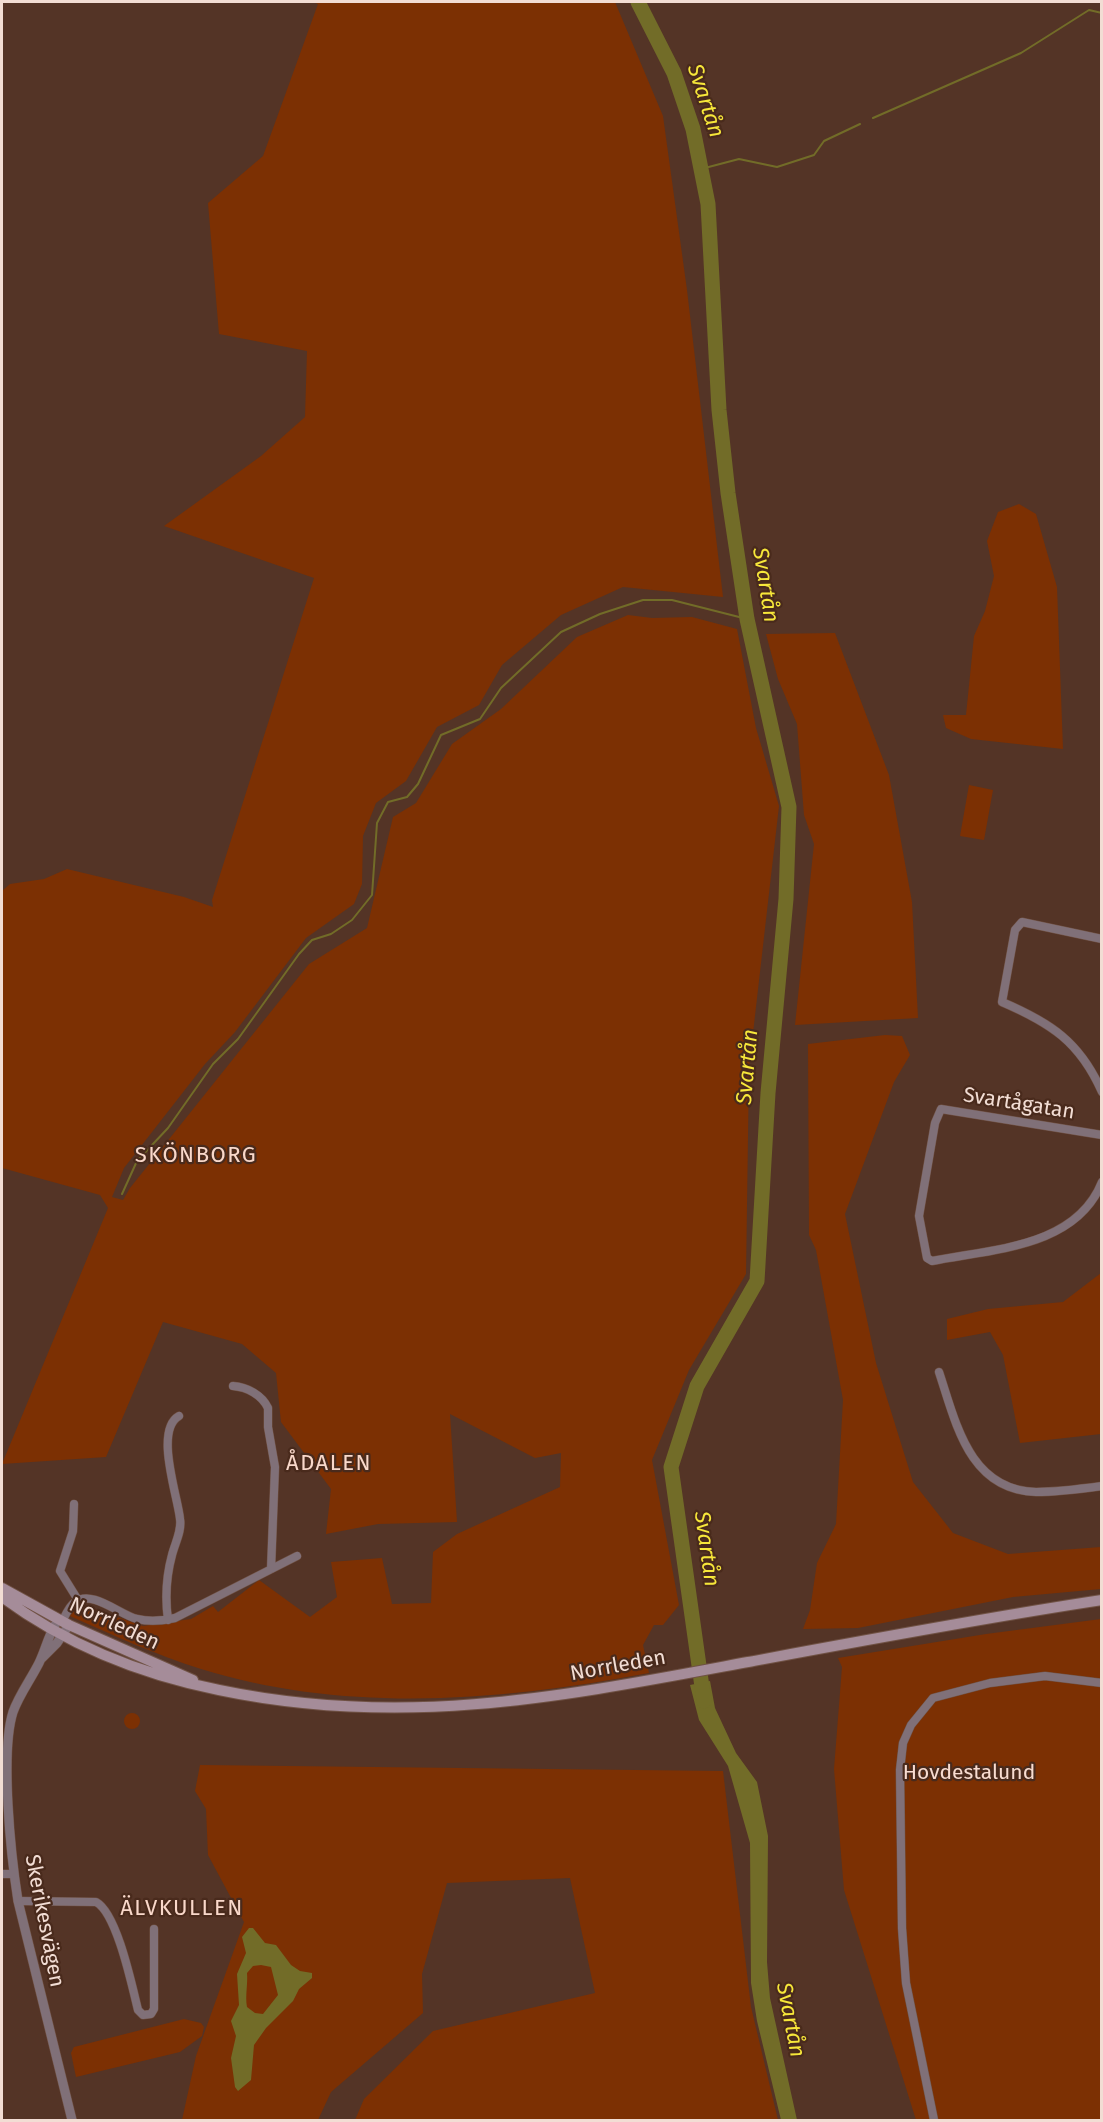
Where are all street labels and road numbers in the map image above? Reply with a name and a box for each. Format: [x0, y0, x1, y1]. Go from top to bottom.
street label: Svartågatan [961, 1083, 1077, 1125]
street label: Norrleden [65, 1592, 163, 1656]
street label: Norrleden [568, 1645, 668, 1687]
street label: Skerikesvägen [19, 1853, 69, 1989]

